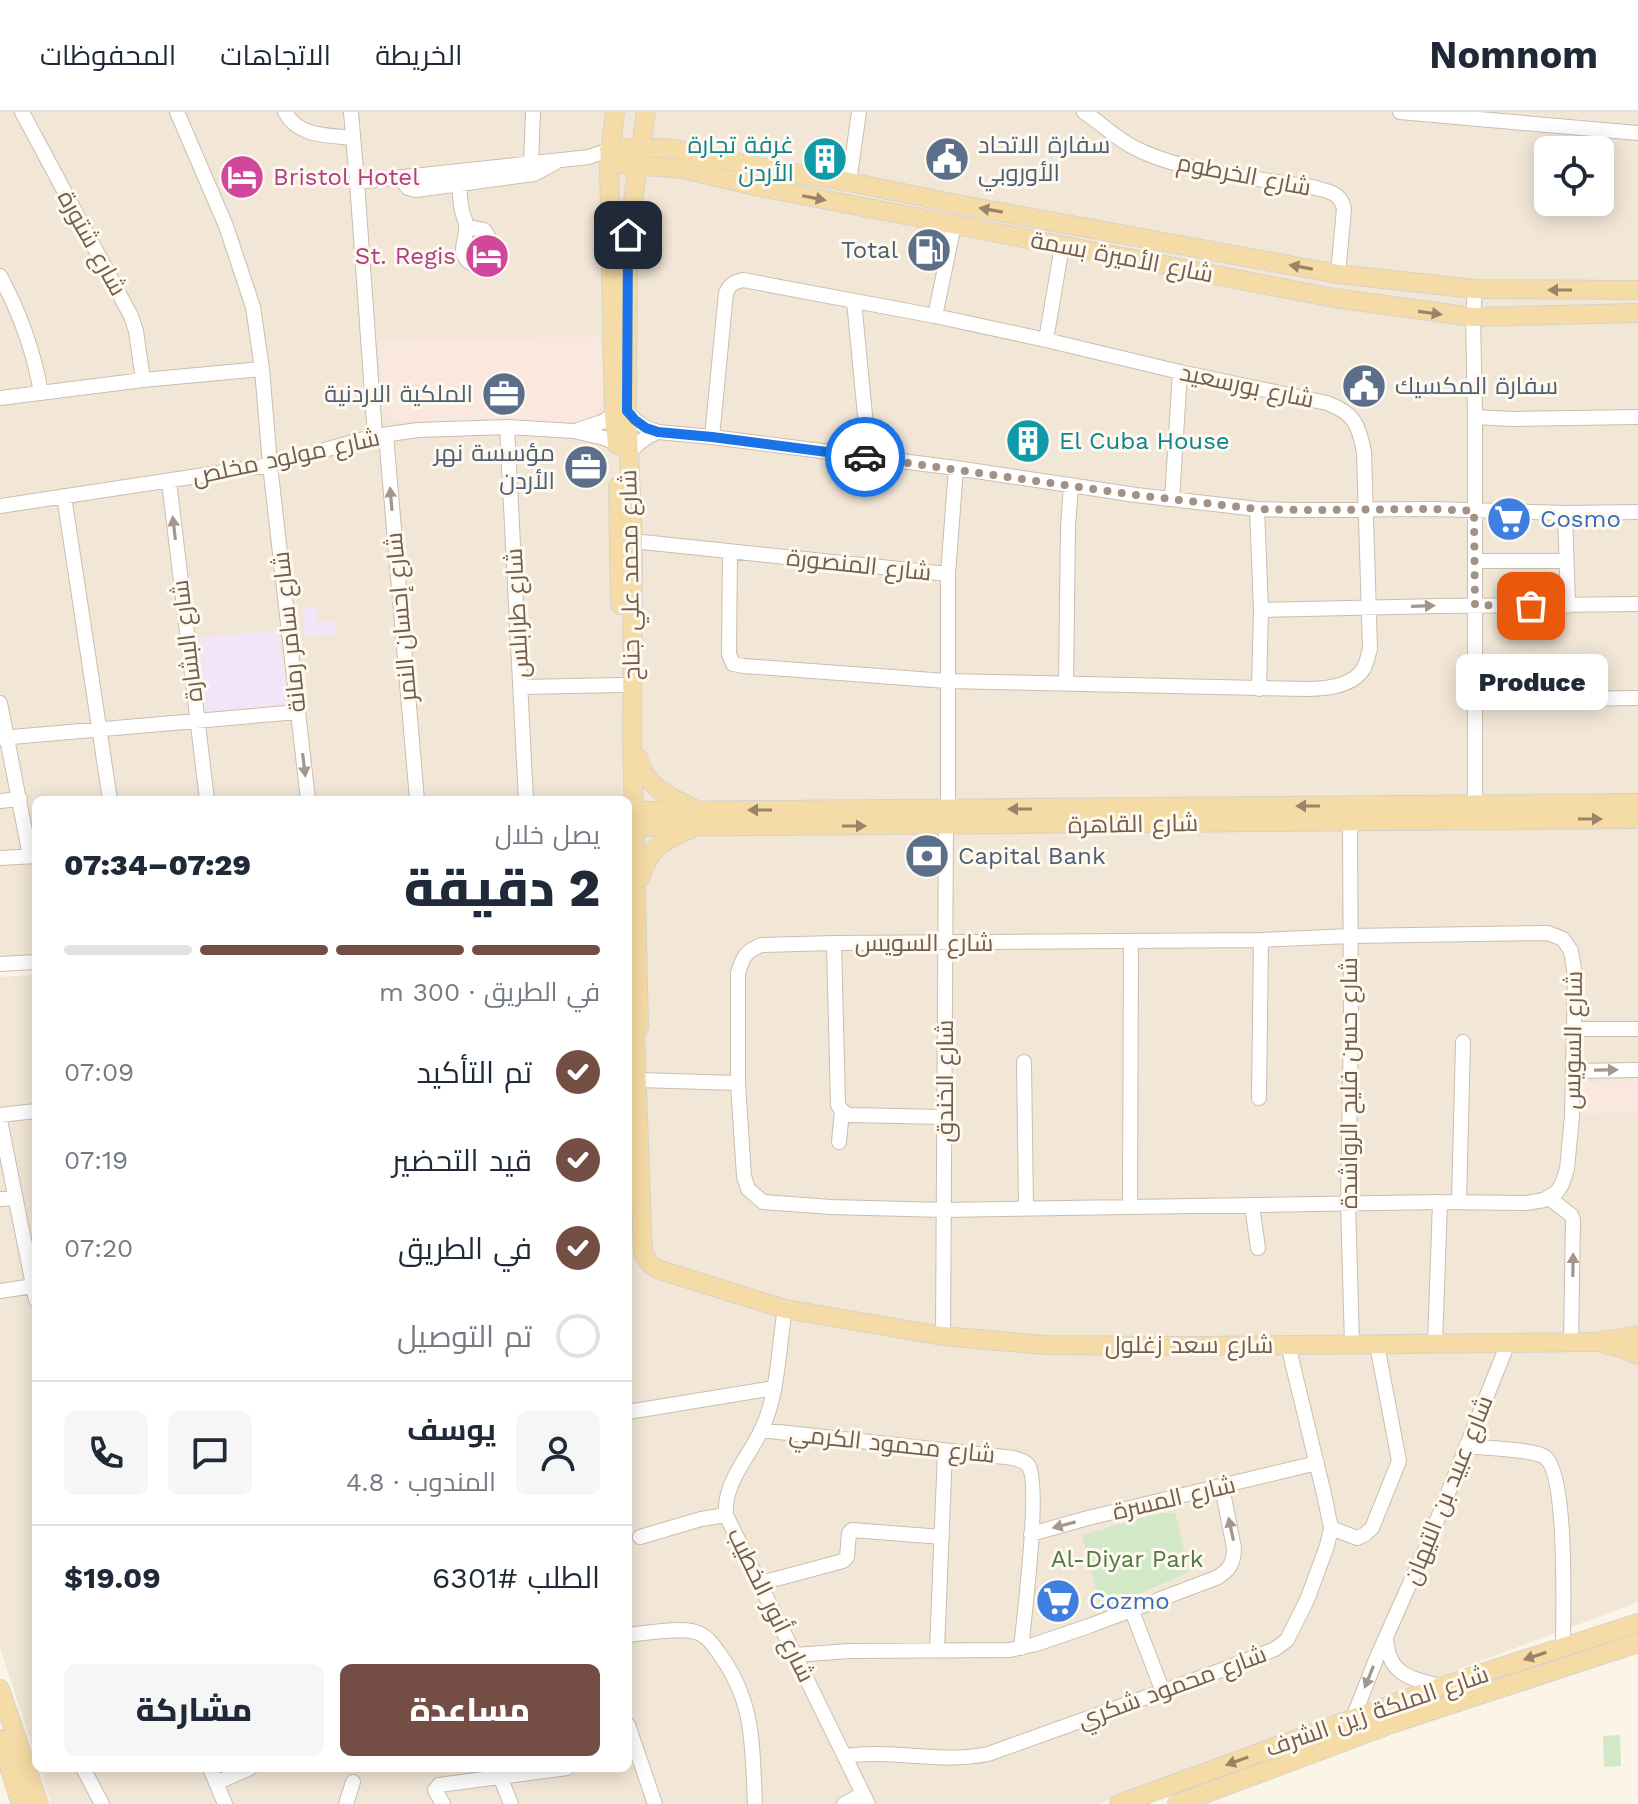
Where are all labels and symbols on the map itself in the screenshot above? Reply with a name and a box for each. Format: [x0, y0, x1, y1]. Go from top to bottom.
place label: غرفة تجارة الأردن [688, 131, 794, 187]
place label: سفارة الاتحاد الأوروبي [978, 131, 1110, 192]
building icon: غرفة تجارة الأردن [801, 135, 849, 183]
public building icon: سفارة الاتحاد الأوروبي [923, 135, 971, 183]
street label: شارع الخرطوم [1174, 148, 1313, 204]
hotel icon: Bristol Hotel [218, 153, 266, 201]
place label: Bristol Hotel [273, 163, 420, 191]
street label: شارع شتورة [50, 186, 132, 301]
one-way arrow [802, 192, 827, 204]
pin [594, 201, 662, 269]
one-way arrow [978, 204, 1003, 216]
fuel station icon: Total [905, 226, 953, 274]
street label: شارع الأميرة بسمة [1028, 226, 1216, 290]
hotel icon: St. Regis [463, 232, 511, 280]
place label: Total [841, 236, 899, 264]
place label: St. Regis [355, 242, 456, 270]
one-way arrow [1289, 260, 1314, 272]
one-way arrow [1547, 284, 1572, 296]
one-way arrow [1418, 307, 1443, 320]
street label: شارع بورسعيد [1177, 358, 1317, 416]
public building icon: سفارة المكسيك [1340, 362, 1388, 410]
office icon: الملكية الاردنية [480, 370, 528, 418]
place label: سفارة المكسيك [1395, 372, 1558, 400]
place label: الملكية الاردنية [324, 380, 473, 408]
courier [825, 417, 905, 497]
building icon: El Cuba House [1004, 417, 1052, 465]
street label: شارع مولود مخلص [190, 423, 383, 492]
place label: El Cuba House [1059, 427, 1230, 455]
place label: مؤسسة نهر الأردن [432, 439, 555, 495]
office icon: مؤسسة نهر الأردن [562, 443, 610, 491]
street label: شارع محمد علي جناح [614, 469, 651, 681]
one-way arrow [385, 486, 398, 511]
supermarket icon: Cosmo [1485, 495, 1533, 543]
place label: Cosmo [1540, 505, 1621, 533]
one-way arrow [168, 515, 181, 540]
street label: شارع إحسان النمر [380, 531, 425, 705]
street label: شارع المنصورة [785, 543, 933, 589]
street label: شارع طرابلس [500, 547, 536, 679]
street label: شارع سامر رمانة [267, 550, 313, 714]
pin [1497, 572, 1565, 640]
street label: شارع البشارة [166, 578, 210, 704]
one-way arrow [1411, 600, 1436, 613]
callout: Produce [1455, 654, 1607, 710]
one-way arrow [297, 753, 310, 778]
one-way arrow [1295, 800, 1320, 813]
one-way arrow [1007, 803, 1032, 815]
one-way arrow [747, 804, 772, 816]
street label: شارع القاهرة [1068, 809, 1199, 841]
one-way arrow [1578, 813, 1603, 825]
one-way arrow [842, 820, 867, 832]
bank icon: Capital Bank [903, 832, 951, 880]
place label: Capital Bank [958, 842, 1106, 870]
street label: شارع السويس [855, 929, 993, 959]
street label: شارع حسن فليح الرواشدة [1335, 957, 1365, 1209]
street label: شارع السويس [1558, 970, 1590, 1110]
street label: شارع الخندق [931, 1020, 961, 1142]
one-way arrow [1594, 1064, 1619, 1077]
one-way arrow [1567, 1252, 1579, 1277]
street label: شارع سعد زغلول [1105, 1331, 1273, 1361]
street label: شارع عبيد بن التيهان [1397, 1391, 1501, 1589]
street label: شارع محمود الكرمي [787, 1419, 996, 1474]
street label: شارع المسرة [1110, 1470, 1239, 1528]
one-way arrow [1224, 1517, 1236, 1542]
one-way arrow [1052, 1519, 1076, 1532]
street label: شارع أنور الخطيب [720, 1522, 822, 1688]
park label: Al-Diyar Park [1051, 1545, 1204, 1573]
supermarket icon: Cozmo [1034, 1577, 1082, 1625]
place label: Cozmo [1089, 1587, 1170, 1615]
street label: شارع محمود شكري [1074, 1640, 1272, 1738]
one-way arrow [1522, 1651, 1546, 1663]
street label: شارع الملكة زين الشرف [1262, 1660, 1493, 1764]
one-way arrow [1362, 1665, 1375, 1689]
one-way arrow [1224, 1755, 1248, 1768]

